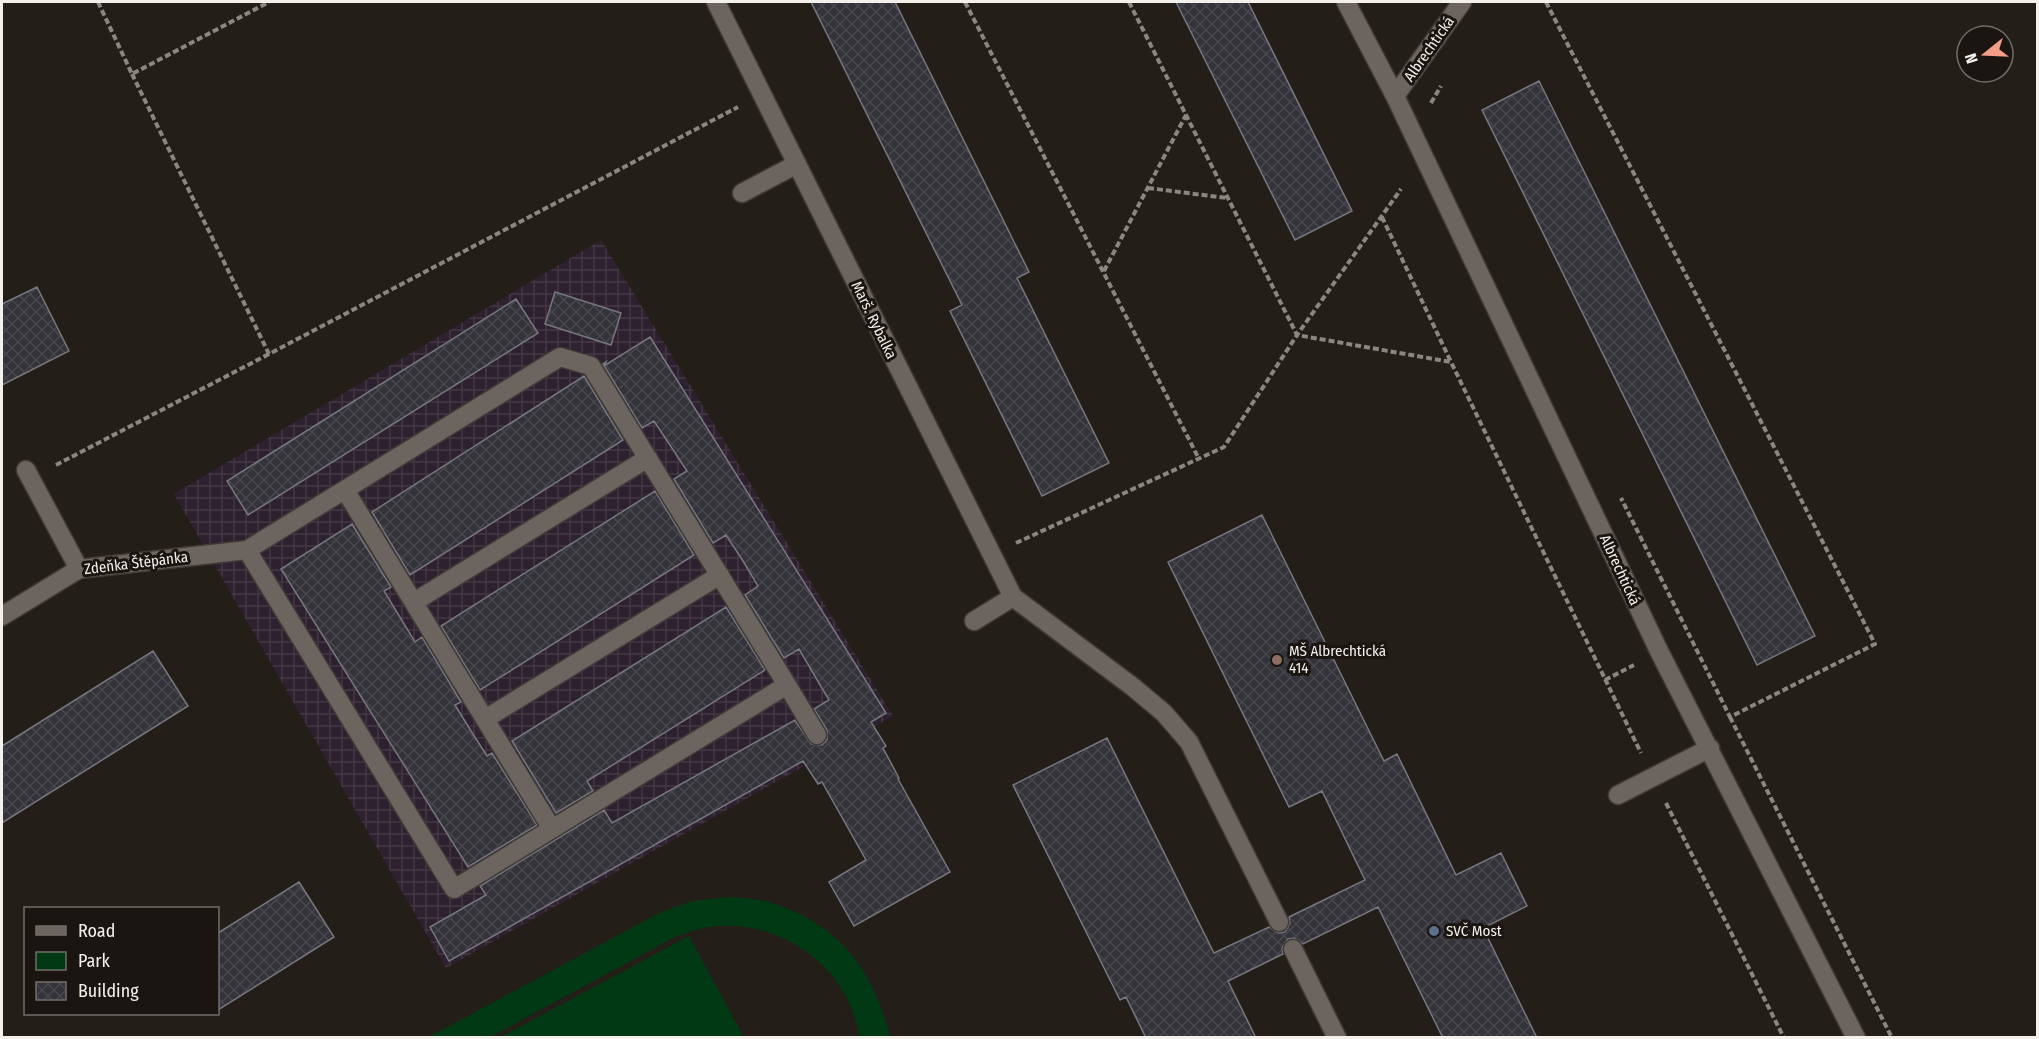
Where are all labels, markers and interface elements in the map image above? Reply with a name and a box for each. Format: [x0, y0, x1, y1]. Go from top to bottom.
street label: Albrechtická [1400, 13, 1458, 85]
north arrow [1955, 24, 2015, 84]
text: N [1961, 51, 1982, 66]
street label: Marš. Rybalka [847, 278, 901, 362]
street label: Albrechtická [1596, 532, 1644, 608]
street label: Zdeňka Štěpánka [83, 548, 189, 578]
place label: MŠ Albrechtická 414 [1289, 642, 1386, 677]
marker: MŠ Albrechtická 414 [1270, 653, 1284, 667]
legend [24, 907, 219, 1015]
text: Road [78, 920, 115, 942]
place label: SVČ Most [1446, 922, 1502, 940]
marker: SVČ Most [1427, 924, 1441, 938]
text: Park [78, 950, 111, 972]
text: Building [78, 980, 139, 1002]

